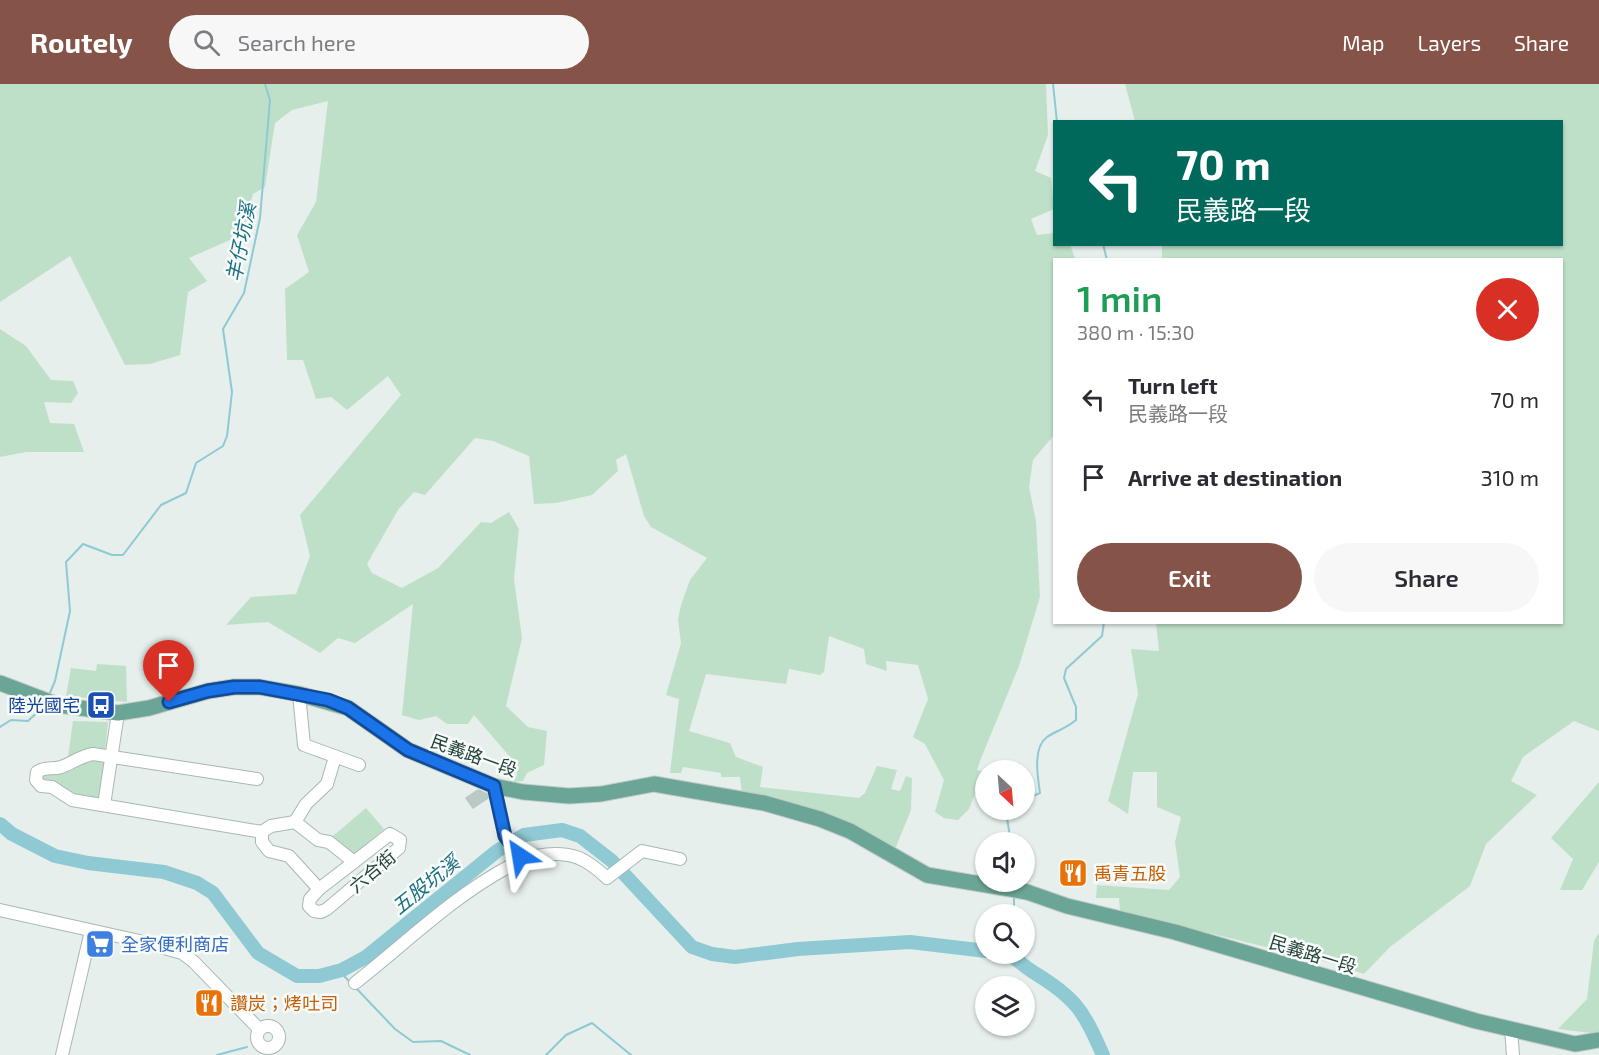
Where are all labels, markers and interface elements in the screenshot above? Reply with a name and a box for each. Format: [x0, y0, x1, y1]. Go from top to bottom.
search box [169, 15, 589, 69]
text: Routely [30, 25, 133, 59]
icon: search [190, 26, 223, 59]
text: Search here [238, 29, 356, 55]
text: Map [1342, 30, 1384, 55]
text: Layers [1417, 30, 1481, 55]
text: Share [1514, 30, 1569, 55]
text: 70 m [1176, 138, 1271, 188]
icon: left [1077, 144, 1155, 222]
text: 民義路一段 [1176, 193, 1311, 225]
water label: 羊仔坑溪 [221, 198, 260, 284]
text: 1 min [1077, 276, 1162, 319]
button: close [1476, 278, 1539, 341]
text: 380 m · 15:30 [1077, 320, 1195, 344]
text: Turn left [1128, 372, 1217, 398]
icon: left [1077, 383, 1110, 416]
text: 70 m [1490, 386, 1539, 412]
text: 民義路一段 [1128, 401, 1228, 425]
icon: arrive [1077, 461, 1110, 494]
text: Arrive at destination [1128, 464, 1342, 490]
text: 310 m [1481, 464, 1539, 490]
button: Exit [1077, 543, 1302, 612]
button: Share [1314, 543, 1539, 612]
pin [143, 640, 194, 702]
icon: arrive [152, 649, 185, 682]
bus stop icon: 陸光國宅 [85, 689, 117, 721]
place label: 陸光國宅 [8, 694, 80, 716]
street label: 民義路一段 [428, 729, 520, 781]
north arrow [975, 760, 1035, 820]
map controls [975, 760, 1035, 1036]
position arrow [488, 824, 552, 888]
button: sound [975, 832, 1035, 892]
street label: 六合街 [344, 845, 400, 897]
water label: 五股坑溪 [386, 848, 466, 918]
restaurant icon: 禹青五股 [1057, 857, 1089, 889]
place label: 禹青五股 [1094, 862, 1166, 884]
button: search [975, 904, 1035, 964]
supermarket icon: 全家便利商店 [84, 928, 116, 960]
street label: 民義路一段 [1267, 930, 1359, 978]
place label: 全家便利商店 [121, 933, 229, 955]
button: layers [975, 976, 1035, 1036]
restaurant icon: 讚炭；烤吐司 [193, 987, 225, 1019]
place label: 讚炭；烤吐司 [230, 992, 338, 1014]

